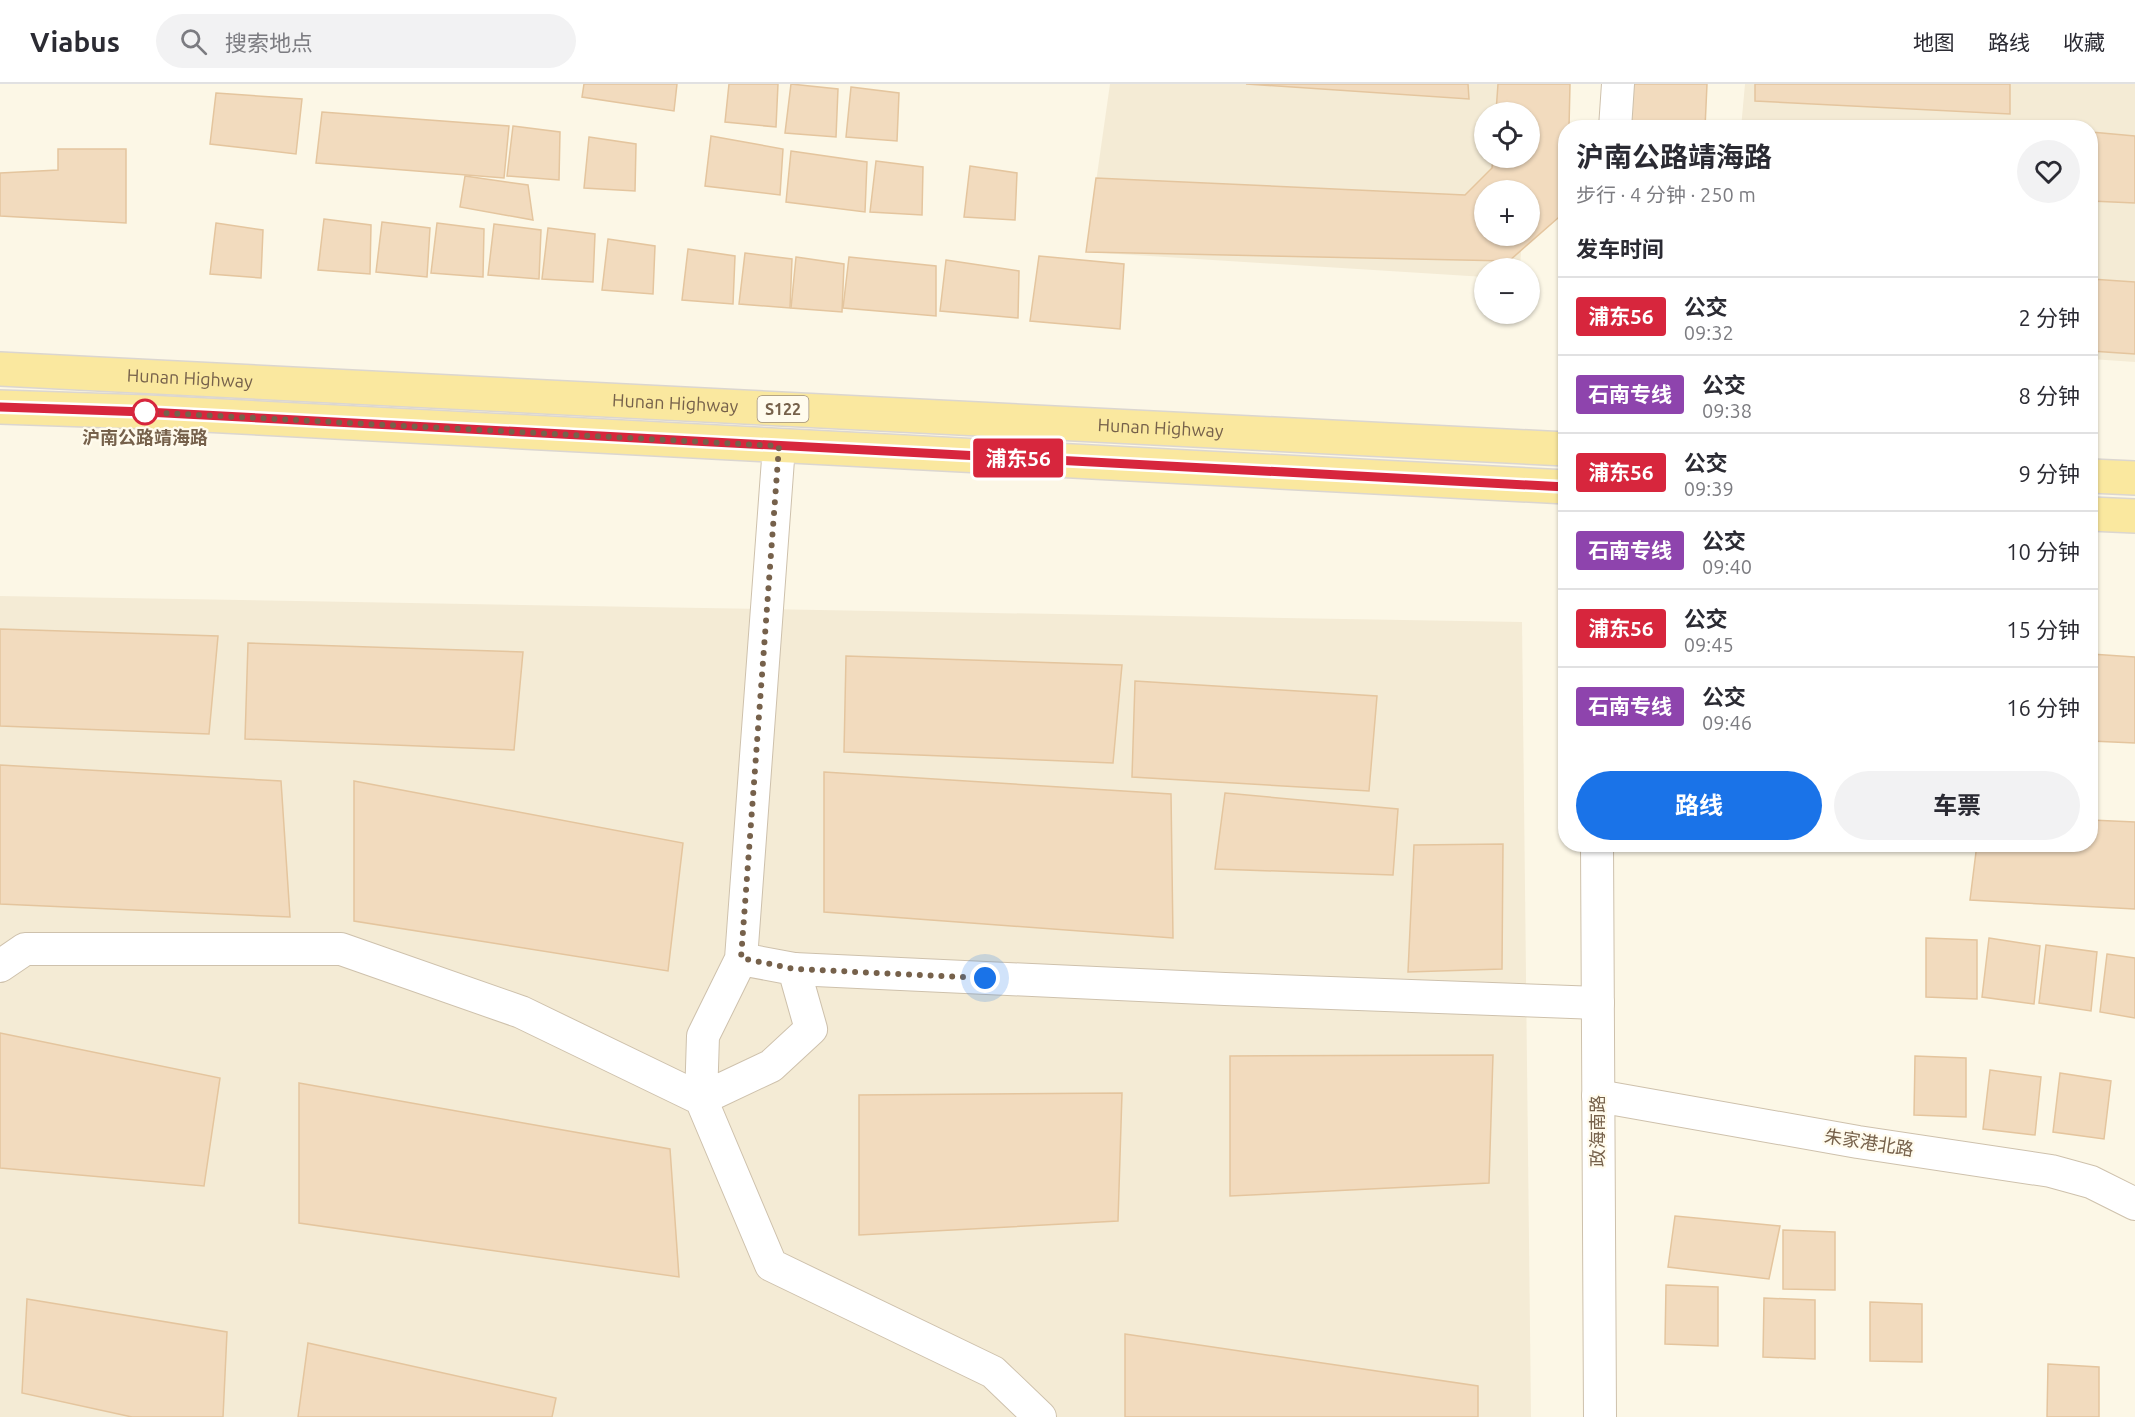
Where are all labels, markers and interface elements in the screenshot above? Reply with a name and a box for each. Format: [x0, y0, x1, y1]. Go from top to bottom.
search box [156, 14, 576, 68]
icon: search [177, 25, 210, 58]
text: Viabus [30, 26, 120, 57]
text: 搜索地点 [225, 30, 313, 55]
text: 地图 [1913, 30, 1955, 54]
text: 路线 [1988, 30, 2030, 54]
text: 收藏 [2063, 30, 2105, 54]
map controls [1474, 102, 1540, 324]
button: locate [1474, 102, 1540, 168]
button: heart [2017, 140, 2080, 203]
text: 沪南公路靖海路 [1576, 141, 1772, 172]
button: + [1474, 180, 1540, 246]
text: 步行 · 4 分钟 · 250 m [1576, 183, 1756, 206]
text: 发车时间 [1576, 236, 1664, 261]
button: − [1474, 258, 1540, 324]
text: 公交 [1684, 294, 1728, 319]
text: 浦东56 [1588, 304, 1654, 328]
text: 2 分钟 [2019, 305, 2080, 330]
text: 09:32 [1684, 321, 1734, 344]
street label: Hunan Highway [126, 364, 254, 391]
text: 公交 [1702, 372, 1746, 397]
text: 石南专线 [1588, 382, 1672, 406]
text: 8 分钟 [2019, 383, 2080, 408]
street label: Hunan Highway [612, 389, 739, 416]
road number: S122 [758, 396, 808, 422]
marker: 沪南公路靖海路 [132, 399, 158, 425]
text: 09:38 [1702, 399, 1752, 422]
street label: Hunan Highway [1097, 414, 1224, 441]
place label: 沪南公路靖海路 [82, 427, 208, 447]
line badge: 浦东56 [976, 438, 1060, 478]
text: 浦东56 [985, 446, 1051, 470]
text: 公交 [1684, 450, 1728, 475]
text: 浦东56 [1588, 460, 1654, 484]
text: 9 分钟 [2019, 461, 2080, 486]
text: 09:39 [1684, 477, 1734, 500]
text: 公交 [1702, 528, 1746, 553]
text: 石南专线 [1588, 538, 1672, 562]
text: 10 分钟 [2006, 539, 2080, 564]
text: 09:40 [1702, 555, 1752, 578]
text: 公交 [1684, 606, 1728, 631]
text: 浦东56 [1588, 616, 1654, 640]
text: 15 分钟 [2006, 617, 2080, 642]
text: 09:45 [1684, 633, 1734, 656]
text: 公交 [1702, 684, 1746, 709]
text: 石南专线 [1588, 694, 1672, 718]
text: 16 分钟 [2006, 695, 2080, 720]
text: 09:46 [1702, 711, 1752, 734]
button: 路线 [1576, 771, 1822, 840]
button: 车票 [1834, 771, 2080, 840]
your location [970, 963, 1000, 993]
street label: 政海南路 [1587, 1095, 1607, 1167]
street label: 朱家港北路 [1823, 1125, 1915, 1159]

